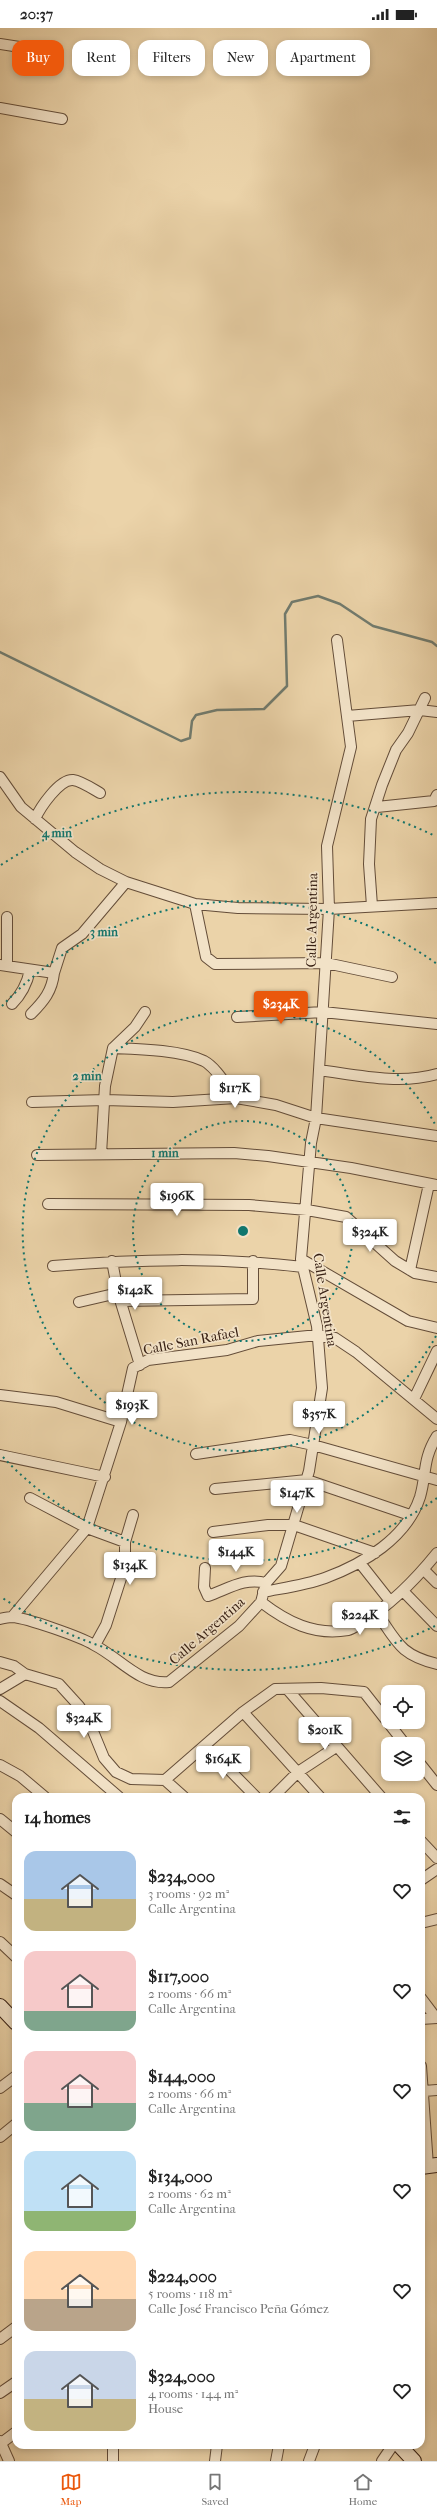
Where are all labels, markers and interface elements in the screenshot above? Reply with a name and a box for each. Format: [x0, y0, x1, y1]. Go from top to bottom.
text: 20:37 [20, 5, 53, 23]
chip: Buy [12, 40, 64, 76]
chip: Rent [72, 40, 130, 76]
chip: Filters [138, 40, 205, 76]
chip: New [213, 40, 268, 76]
chip: Apartment [276, 40, 370, 76]
text: 4 min [41, 826, 73, 841]
street label: Calle Argentina [303, 872, 321, 967]
text: 3 min [90, 925, 119, 940]
pin: $234K [253, 991, 309, 1025]
text: $234K [263, 996, 299, 1011]
text: 2 min [72, 1069, 103, 1083]
pin: $117K [207, 1075, 263, 1109]
text: $117K [219, 1080, 251, 1095]
text: 1 min [151, 1146, 180, 1160]
pin: $196K [149, 1183, 205, 1217]
text: $196K [159, 1188, 195, 1203]
pin: $324K [342, 1219, 398, 1253]
centre of rings [236, 1224, 250, 1238]
text: $324K [352, 1224, 388, 1239]
street label: Calle Argentina [309, 1252, 341, 1349]
pin: $142K [107, 1277, 163, 1311]
text: $142K [117, 1282, 153, 1297]
street label: Calle San Rafael [142, 1323, 240, 1359]
pin: $193K [104, 1392, 160, 1426]
text: $193K [115, 1397, 149, 1412]
pin: $357K [291, 1401, 347, 1435]
text: $357K [302, 1406, 336, 1421]
pin: $147K [269, 1480, 325, 1514]
text: $147K [280, 1485, 314, 1500]
pin: $144K [208, 1539, 264, 1573]
text: $144K [218, 1544, 254, 1559]
pin: $134K [102, 1552, 158, 1586]
text: $134K [113, 1557, 147, 1572]
street label: Calle Argentina [166, 1593, 249, 1668]
pin: $224K [332, 1602, 388, 1636]
text: $224K [341, 1607, 379, 1622]
map controls [381, 1685, 425, 1781]
button: locate [381, 1685, 425, 1729]
pin: $324K [56, 1705, 112, 1739]
text: $324K [66, 1710, 102, 1725]
pin: $201K [297, 1717, 353, 1751]
text: $201K [307, 1722, 343, 1737]
button: layers [381, 1737, 425, 1781]
pin: $164K [195, 1746, 251, 1780]
text: $164K [205, 1751, 241, 1766]
icon: filters [391, 1806, 413, 1828]
text: 14 homes [24, 1807, 91, 1827]
text: $234,000 [148, 1866, 215, 1886]
icon: home [56, 1867, 104, 1915]
icon: heart [391, 1880, 413, 1902]
text: 3 rooms · 92 m² [148, 1886, 229, 1901]
text: Calle Argentina [148, 1901, 236, 1916]
text: $117,000 [148, 1966, 209, 1986]
icon: home [56, 1967, 104, 2015]
icon: heart [391, 1980, 413, 2002]
text: 2 rooms · 66 m² [148, 1986, 231, 2001]
text: Calle Argentina [148, 2001, 236, 2016]
text: $144,000 [148, 2066, 216, 2086]
icon: home [56, 2067, 104, 2115]
icon: heart [391, 2080, 413, 2102]
text: 2 rooms · 66 m² [148, 2086, 231, 2101]
text: Calle Argentina [148, 2101, 236, 2116]
text: $134,000 [148, 2166, 213, 2186]
icon: home [56, 2167, 104, 2215]
icon: heart [391, 2180, 413, 2202]
text: 2 rooms · 62 m² [148, 2186, 231, 2201]
text: Calle Argentina [148, 2201, 236, 2216]
text: $224,000 [148, 2266, 217, 2286]
icon: home [56, 2267, 104, 2315]
icon: heart [391, 2280, 413, 2302]
text: 5 rooms · 118 m² [148, 2286, 232, 2301]
text: Calle José Francisco Peña Gómez [148, 2301, 329, 2316]
text: $324,000 [148, 2366, 215, 2386]
icon: home [56, 2367, 104, 2415]
icon: heart [391, 2380, 413, 2402]
text: 4 rooms · 144 m² [148, 2386, 238, 2401]
text: House [148, 2401, 183, 2416]
tab: Map [60, 2471, 82, 2508]
tab: Saved [202, 2471, 229, 2508]
tab: Home [349, 2471, 377, 2508]

